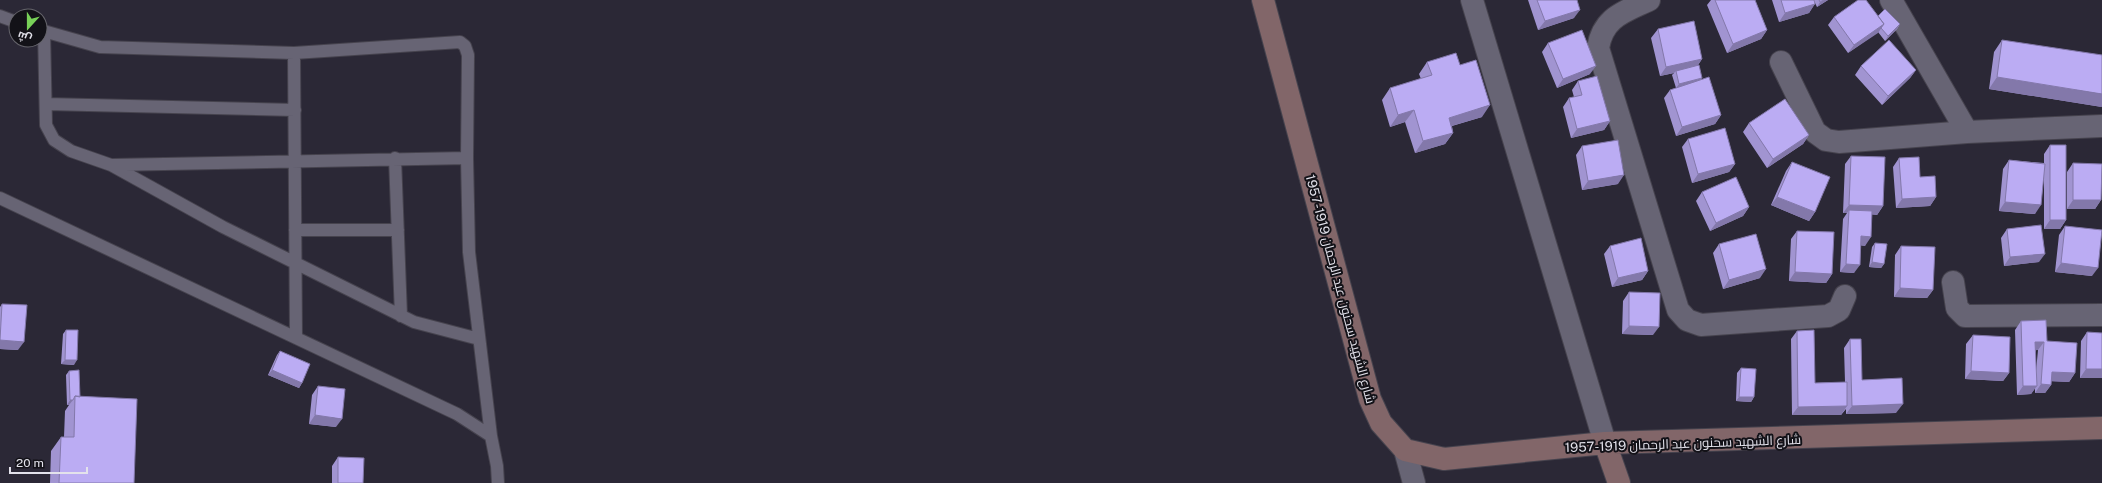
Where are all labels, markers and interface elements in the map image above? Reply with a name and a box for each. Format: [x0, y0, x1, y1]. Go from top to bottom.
north arrow [8, 8, 48, 48]
text: ش [16, 28, 34, 45]
street label: شارع الشهيد سحنون عبد الرحمان 1919-1957 [1302, 173, 1378, 406]
street label: شارع الشهيد سحنون عبد الرحمان 1919-1957 [1565, 432, 1801, 456]
scale bar [10, 449, 87, 475]
text: 20 m [16, 456, 44, 470]

